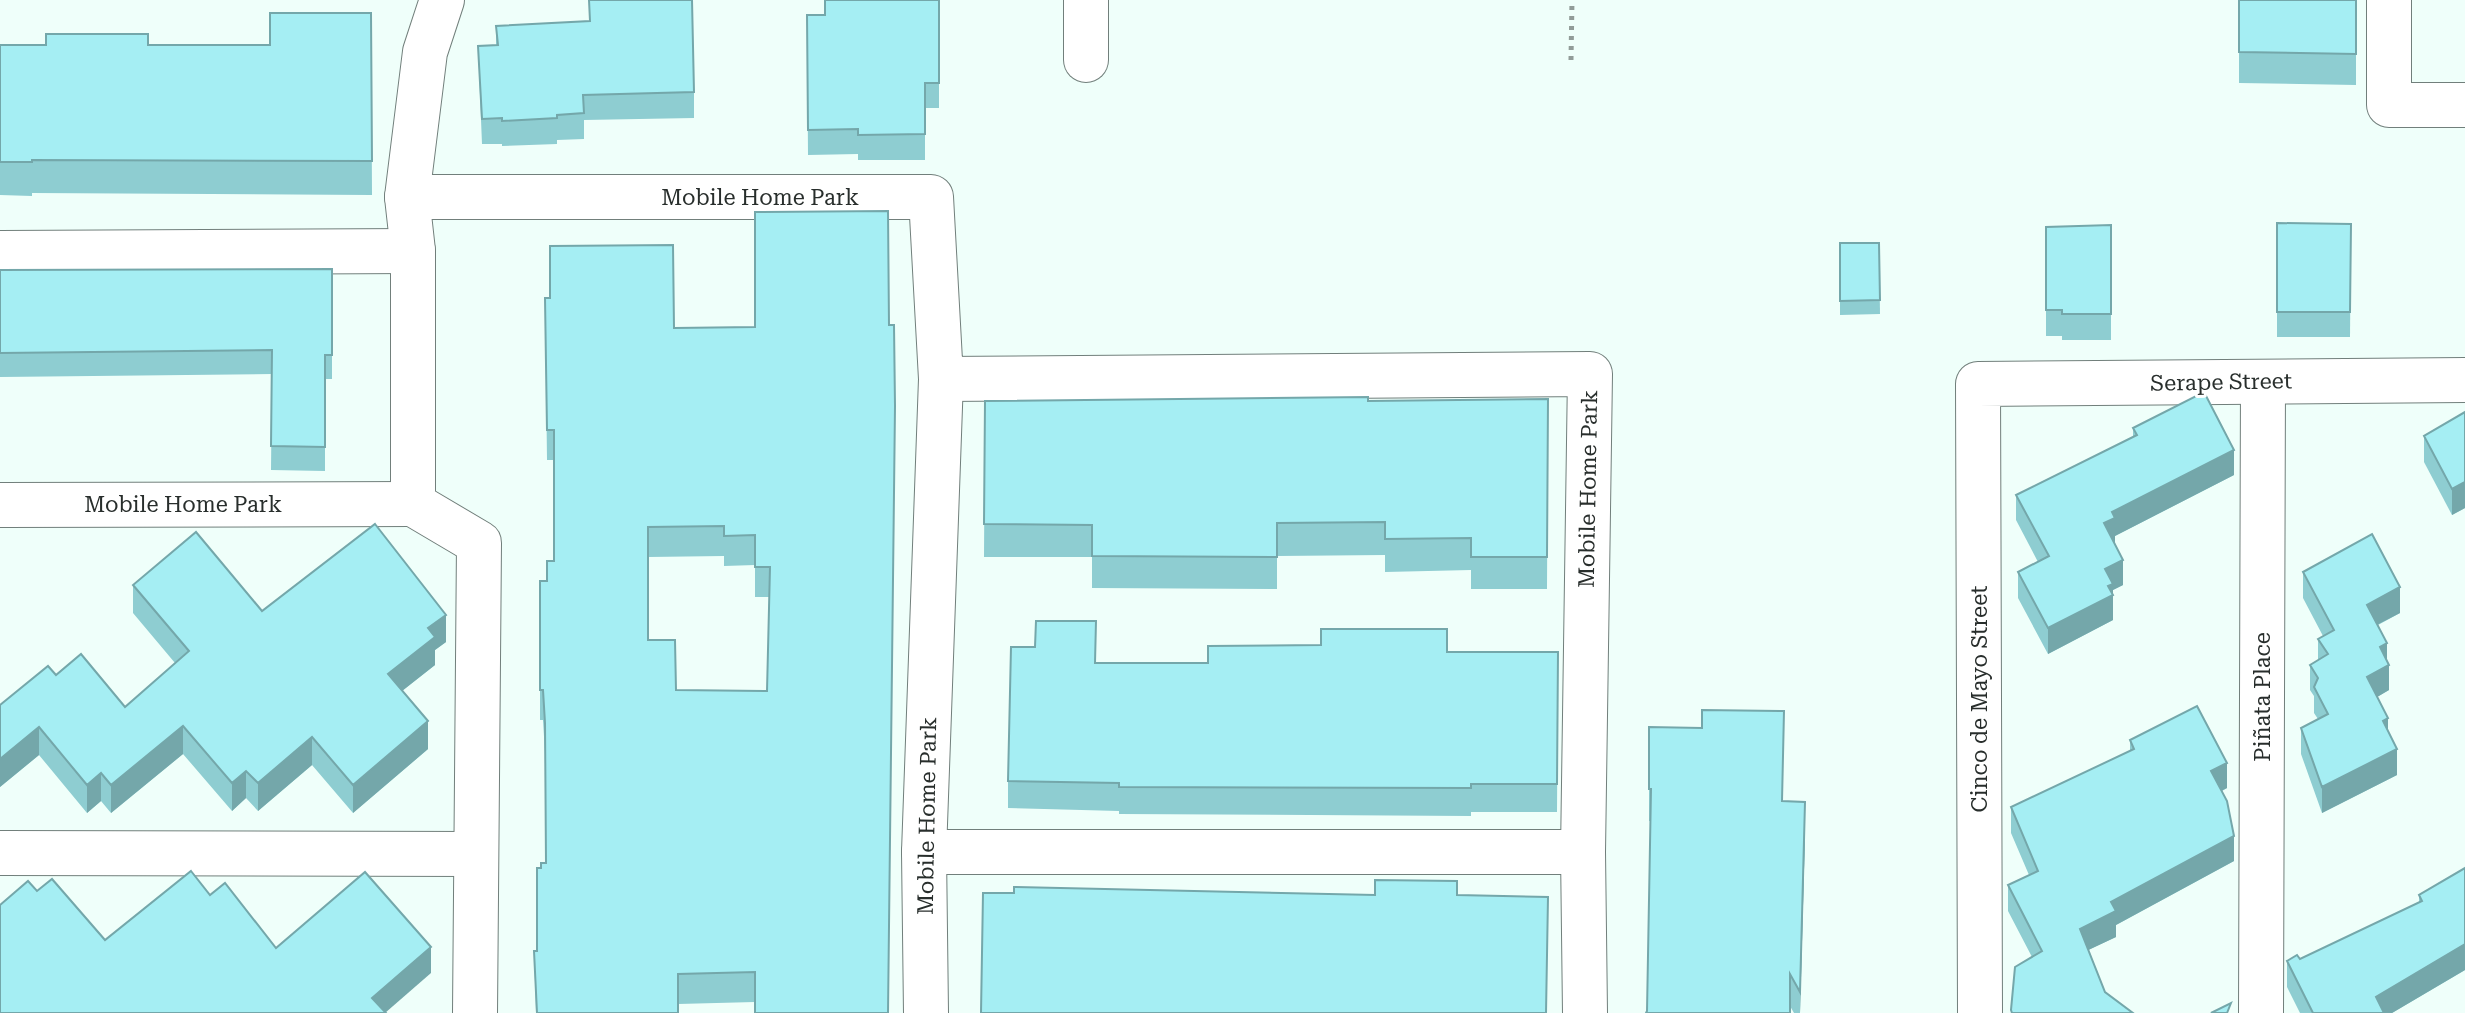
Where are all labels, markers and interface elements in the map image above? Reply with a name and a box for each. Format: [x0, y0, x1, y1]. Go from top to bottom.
street label: Mobile Home Park [661, 185, 859, 210]
street label: Serape Street [2150, 368, 2292, 396]
street label: Mobile Home Park [1574, 390, 1602, 588]
street label: Mobile Home Park [84, 492, 282, 517]
street label: Cinco de Mayo Street [1967, 585, 1992, 813]
street label: Piñata Place [2250, 632, 2275, 762]
street label: Mobile Home Park [913, 717, 941, 915]

